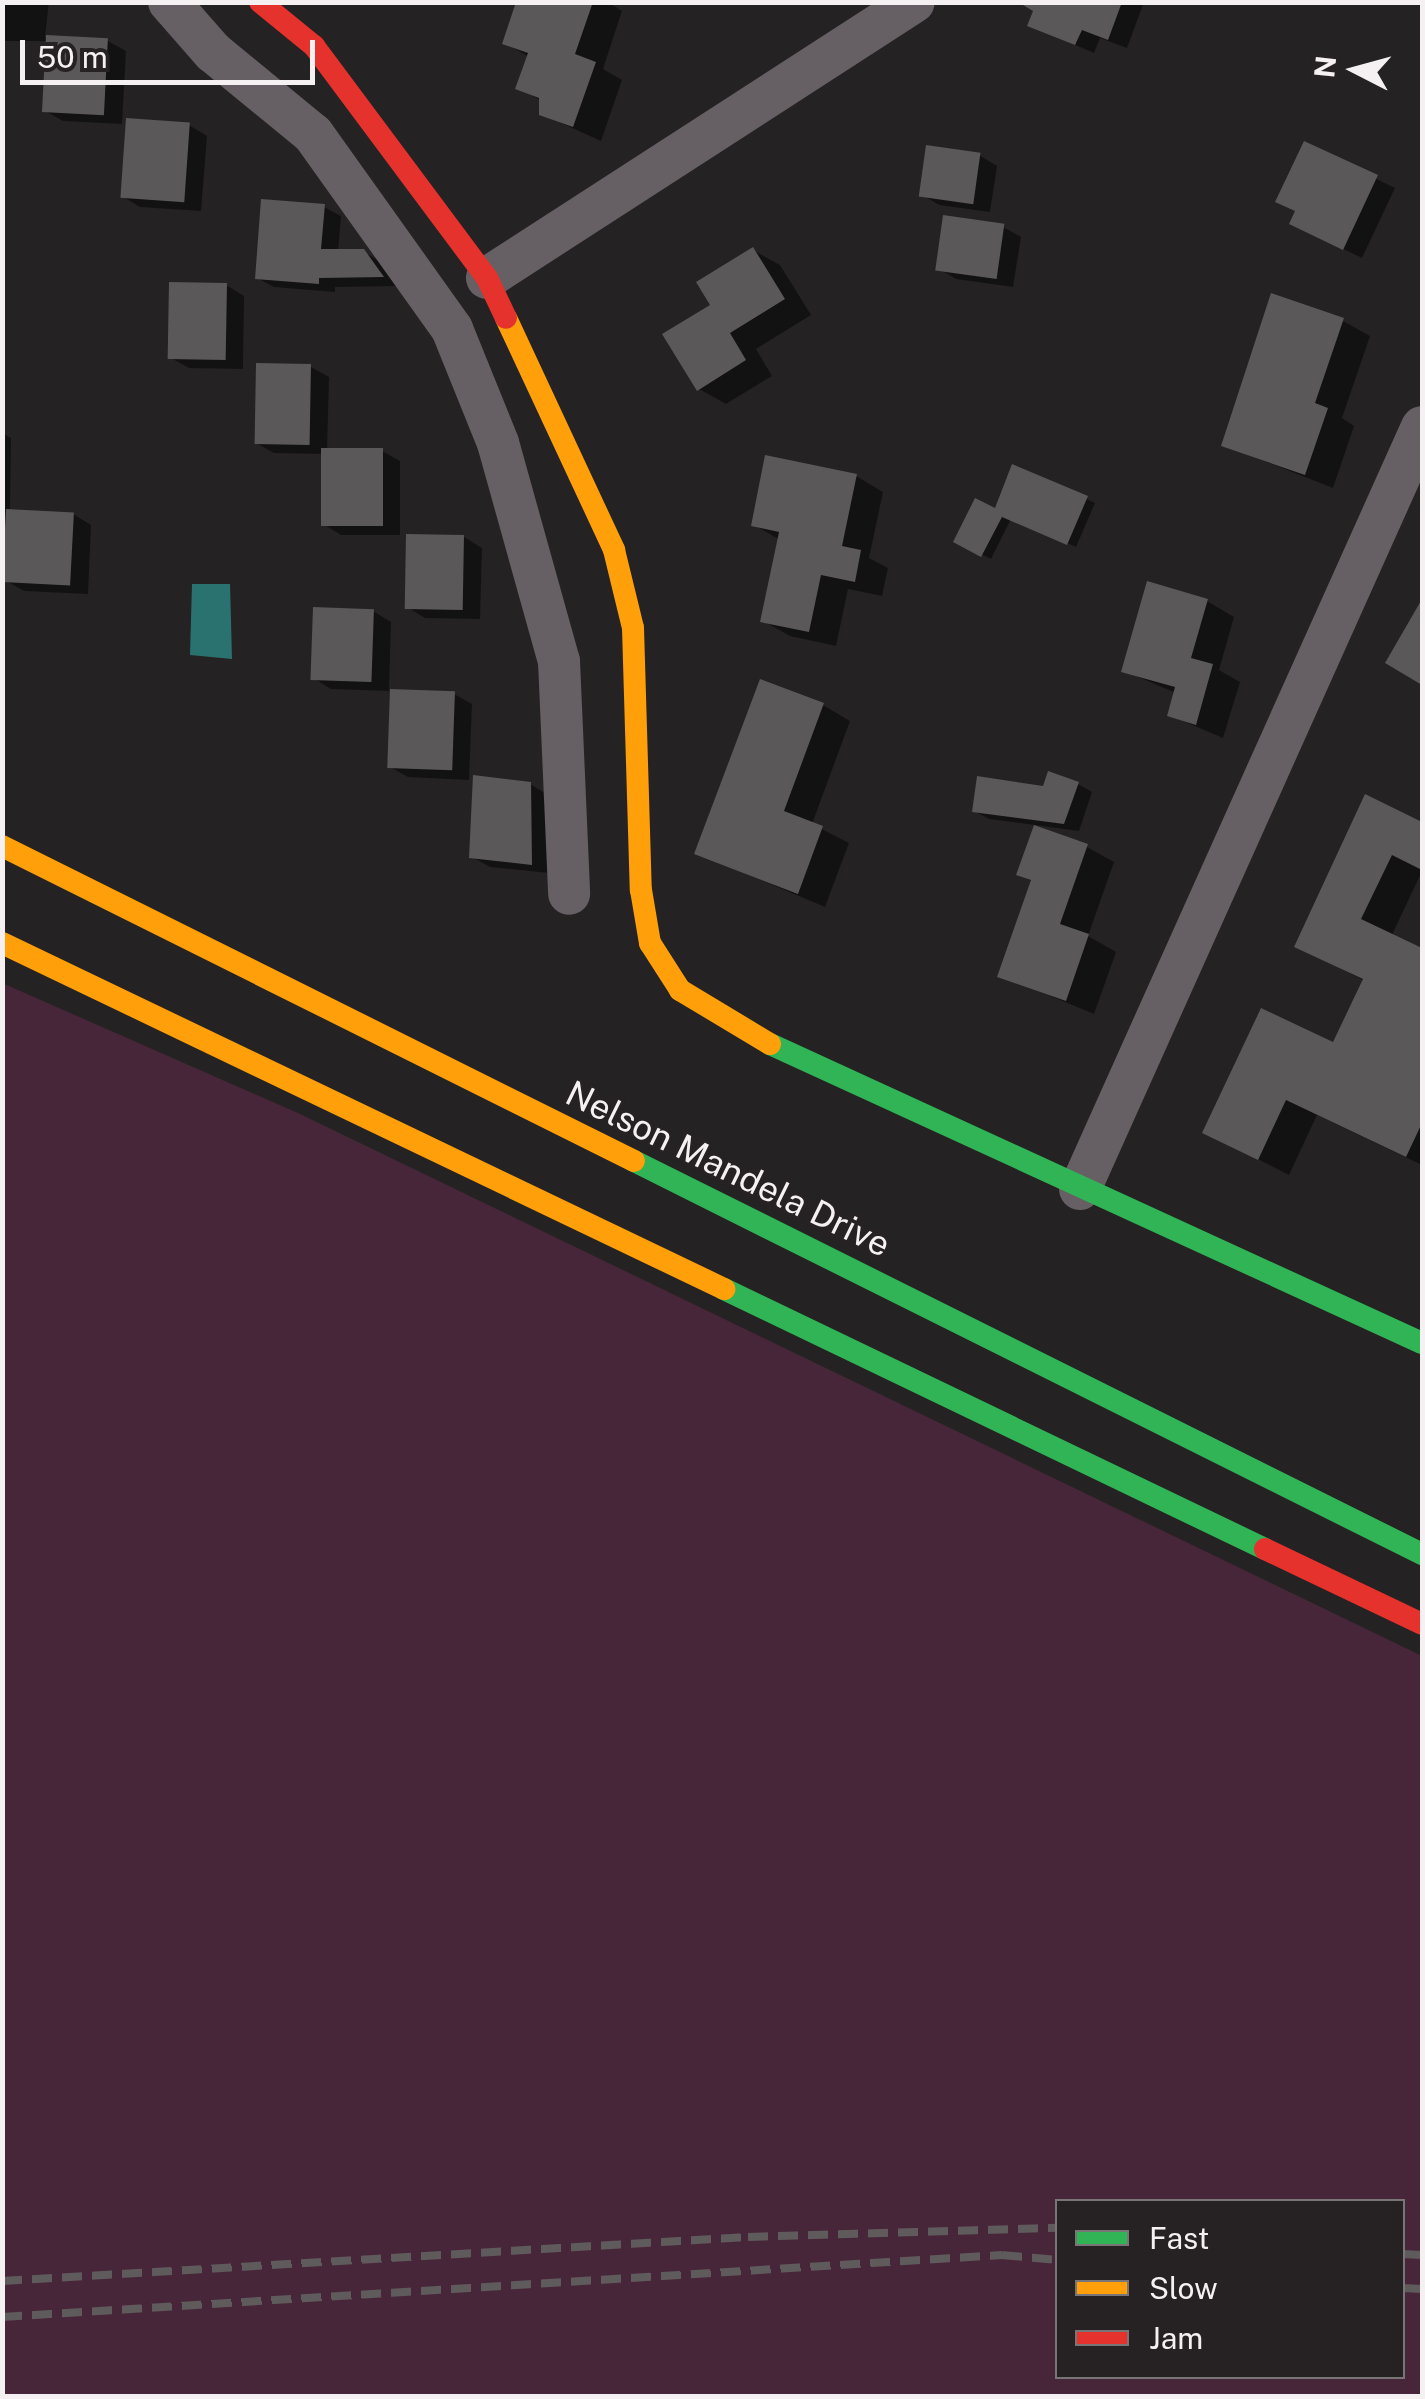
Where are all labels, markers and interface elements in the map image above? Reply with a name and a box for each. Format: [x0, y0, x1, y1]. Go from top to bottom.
scale bar [25, 20, 320, 82]
north arrow [1305, 20, 1405, 120]
text: 50 m [37, 39, 108, 75]
text: N [1307, 54, 1342, 79]
street label: Nelson Mandela Drive [559, 1072, 897, 1266]
legend [1055, 2199, 1405, 2379]
text: Fast [1149, 2220, 1209, 2256]
text: Slow [1149, 2270, 1218, 2306]
text: Jam [1149, 2320, 1203, 2356]

